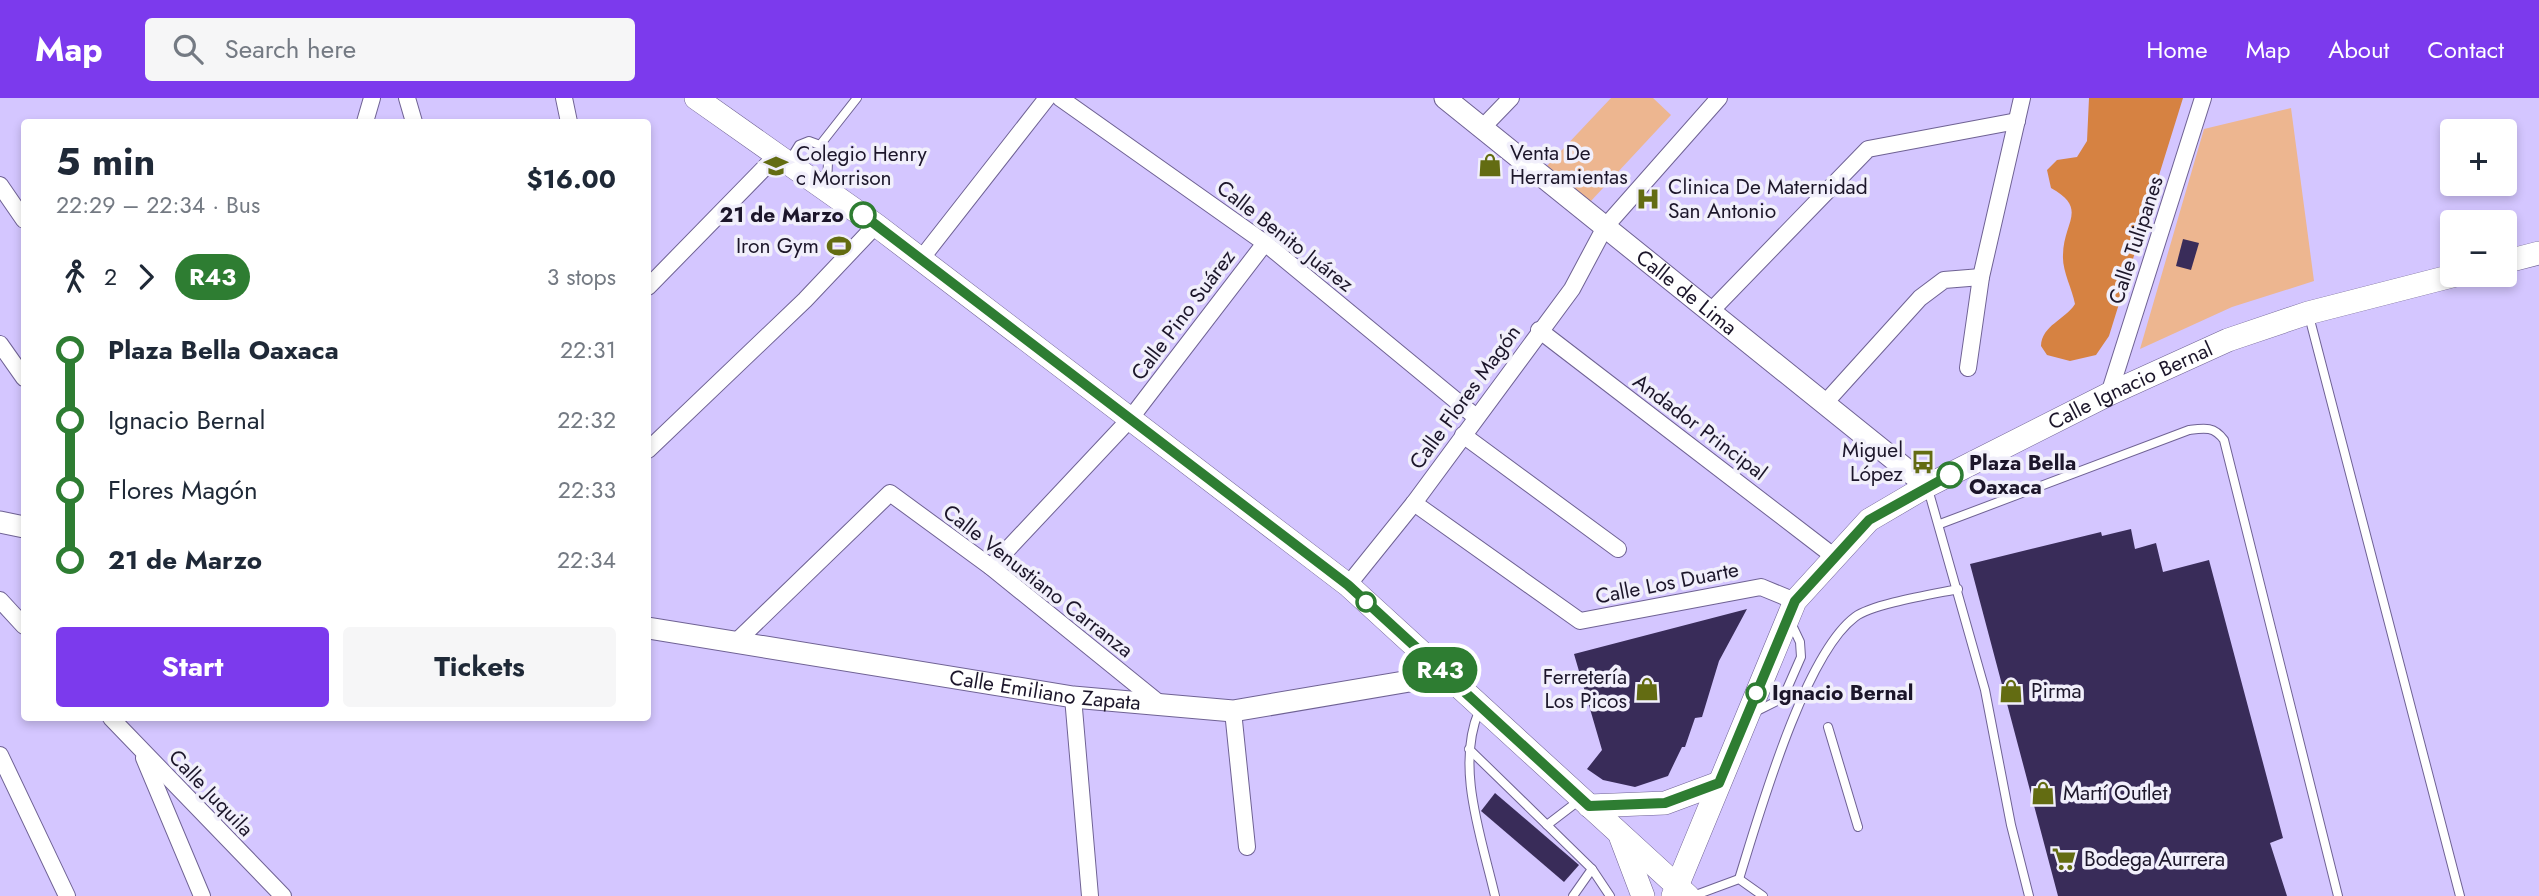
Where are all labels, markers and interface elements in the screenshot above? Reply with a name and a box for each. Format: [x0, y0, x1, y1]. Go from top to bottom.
search box [145, 18, 635, 81]
text: Map [35, 26, 103, 73]
icon: search [169, 30, 207, 68]
text: Search here [225, 30, 356, 68]
text: Home [2146, 32, 2208, 67]
text: Map [2246, 32, 2290, 67]
text: About [2328, 32, 2389, 67]
text: Contact [2427, 32, 2504, 67]
map controls [2440, 119, 2517, 287]
button: + [2440, 119, 2517, 196]
text: 5 min [56, 134, 155, 189]
place label: Venta De Herramientas [1510, 138, 1628, 192]
place label: Colegio Henry c Morrison [796, 139, 927, 193]
shop icon: Venta De Herramientas [1476, 151, 1504, 179]
school or university icon: Colegio Henry c Morrison [762, 152, 790, 180]
text: $16.00 [526, 160, 616, 198]
place label: Clinica De Maternidad San Antonio [1668, 172, 1868, 226]
street label: Calle Tulipanes [2101, 172, 2171, 308]
street label: Calle Benito Juárez [1210, 173, 1360, 299]
hospital icon: Clinica De Maternidad San Antonio [1634, 185, 1662, 213]
text: 22:29 – 22:34 · Bus [56, 188, 260, 222]
place label: 21 de Marzo [720, 200, 844, 230]
marker: 21 de Marzo [850, 202, 876, 228]
button: − [2440, 210, 2517, 287]
place label: Iron Gym [736, 231, 819, 261]
sports icon: Iron Gym [825, 232, 853, 260]
street label: Calle de Lima [1630, 242, 1743, 342]
street label: Calle Pino Suárez [1124, 243, 1242, 387]
icon: walk [56, 258, 94, 296]
icon: forward [127, 258, 165, 296]
text: R43 [189, 259, 236, 294]
text: 2 [104, 260, 117, 294]
text: 3 stops [547, 260, 616, 294]
street label: Calle Flores Magón [1402, 319, 1528, 475]
text: Plaza Bella Oaxaca [108, 331, 339, 369]
text: 22:31 [560, 333, 616, 367]
street label: Calle Ignacio Bernal [2043, 334, 2217, 437]
street label: Andador Principal [1627, 367, 1773, 487]
text: Ignacio Bernal [108, 401, 265, 439]
text: 22:32 [557, 403, 616, 437]
place label: Miguel López [1842, 435, 1903, 489]
bus stop icon: Miguel López [1909, 448, 1937, 476]
place label: Plaza Bella Oaxaca [1969, 448, 2076, 502]
marker: Plaza Bella Oaxaca [1937, 462, 1963, 488]
text: Flores Magón [108, 471, 258, 509]
text: 22:33 [558, 473, 616, 507]
street label: Calle Venustiano Carranza [937, 497, 1139, 665]
text: 21 de Marzo [108, 541, 262, 579]
text: 22:34 [557, 543, 616, 577]
street label: Calle Los Duarte [1593, 554, 1741, 612]
unlabelled marker [1356, 592, 1376, 612]
button: Start [56, 627, 329, 707]
button: Tickets [343, 627, 616, 707]
line badge: R43 [1400, 647, 1480, 693]
text: R43 [1416, 652, 1464, 687]
street label: Calle Emiliano Zapata [947, 662, 1142, 718]
place label: Ferretería Los Picos [1543, 662, 1627, 716]
shop icon: Ferretería Los Picos [1633, 675, 1661, 703]
place label: Pirma [2031, 676, 2082, 706]
shop icon: Pirma [1997, 677, 2025, 705]
place label: Ignacio Bernal [1772, 678, 1913, 708]
marker: Ignacio Bernal [1746, 683, 1766, 703]
street label: Calle Juquila [162, 743, 260, 843]
place label: Martí Outlet [2063, 778, 2167, 808]
shop icon: Martí Outlet [2029, 779, 2057, 807]
place label: Bodega Aurrera [2084, 844, 2225, 874]
supermarket icon: Bodega Aurrera [2050, 845, 2078, 873]

